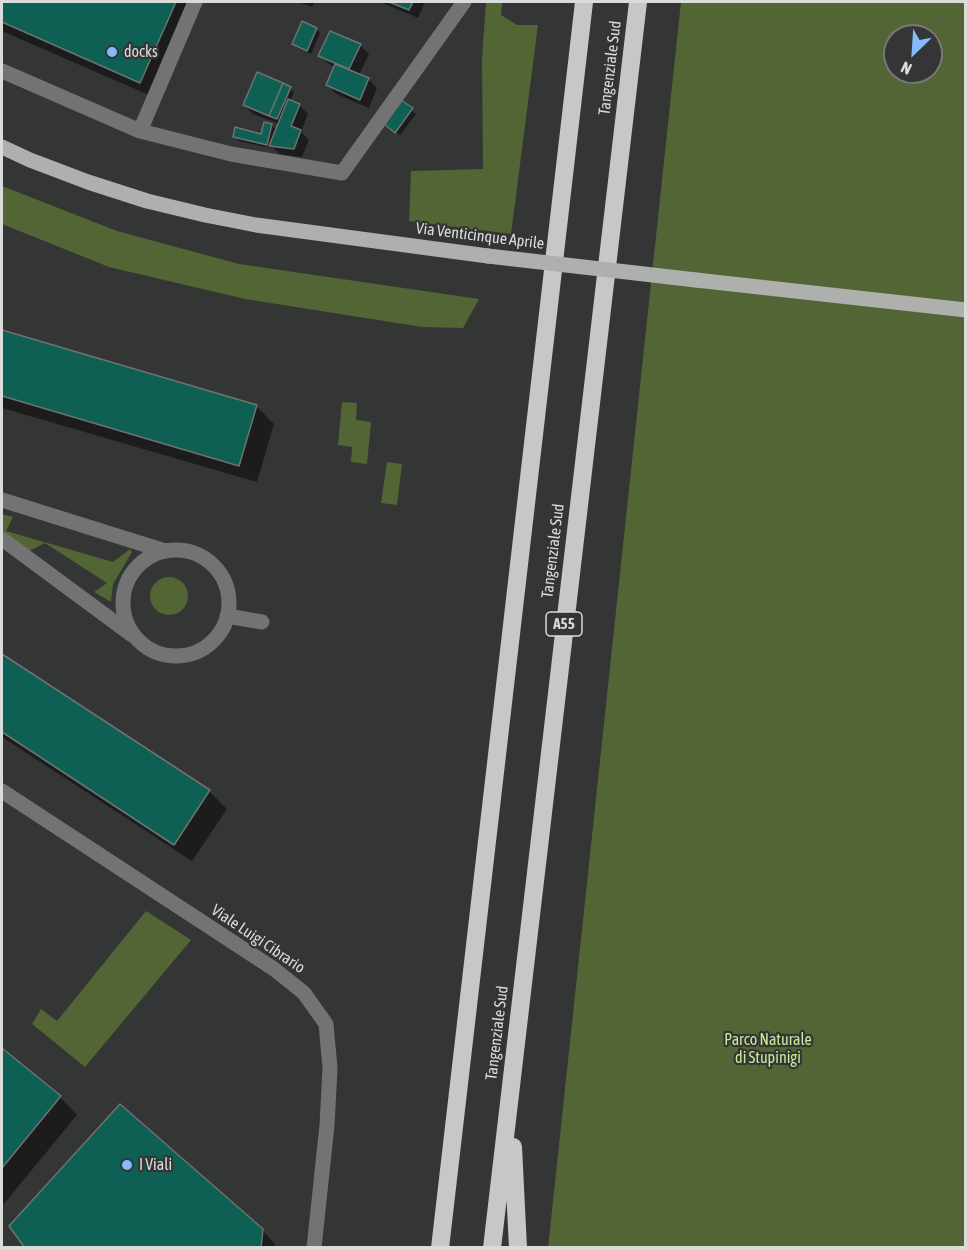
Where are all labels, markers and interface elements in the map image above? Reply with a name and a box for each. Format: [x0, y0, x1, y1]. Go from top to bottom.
street label: Tangenziale Sud [595, 20, 625, 116]
north arrow [883, 24, 943, 84]
place label: docks [124, 42, 158, 62]
marker: docks [105, 45, 119, 59]
text: N [898, 58, 914, 79]
street label: Via Venticinque Aprile [415, 219, 545, 253]
street label: Tangenziale Sud [538, 503, 568, 599]
road number: A55 [546, 612, 582, 636]
street label: Viale Luigi Cibrario [207, 901, 309, 977]
street label: Tangenziale Sud [482, 985, 512, 1081]
park label: Parco Naturale di Stupinigi [724, 1030, 812, 1068]
place label: I Viali [139, 1155, 172, 1175]
marker: I Viali [120, 1158, 134, 1172]

